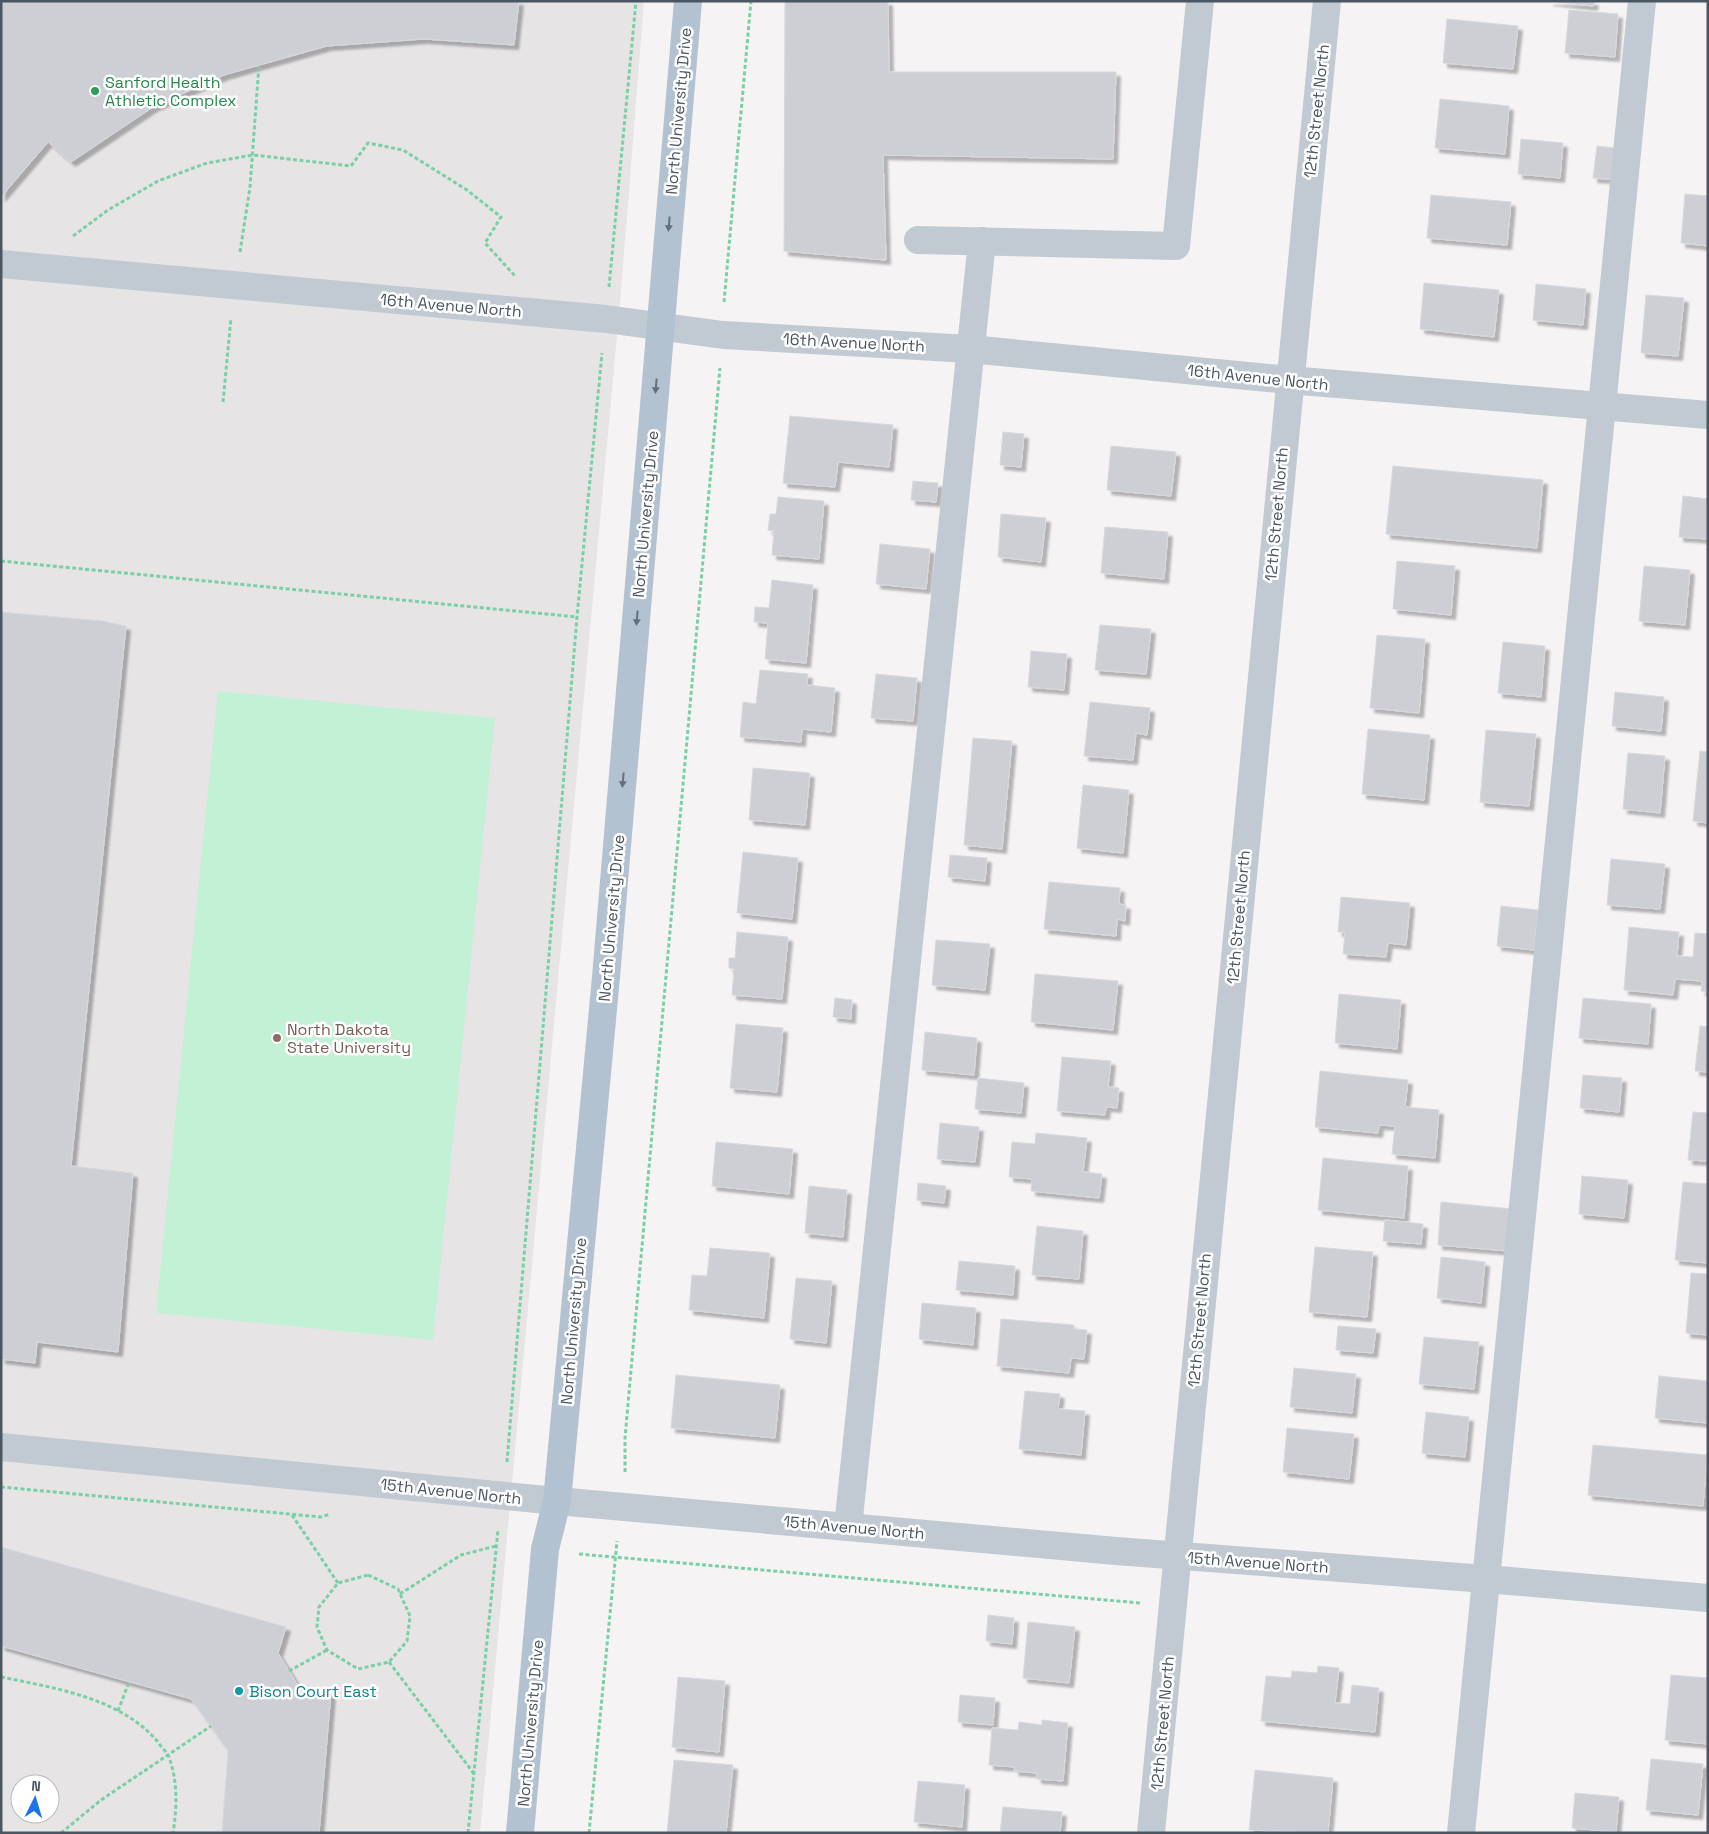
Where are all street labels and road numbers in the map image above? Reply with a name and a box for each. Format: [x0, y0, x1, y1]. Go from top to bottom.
street label: North University Drive [661, 27, 696, 196]
street label: 12th Street North [1299, 43, 1334, 179]
street label: 16th Avenue North [379, 289, 523, 322]
street label: 16th Avenue North [783, 328, 925, 357]
street label: 16th Avenue North [1186, 360, 1330, 395]
street label: North University Drive [628, 430, 663, 599]
street label: 12th Street North [1260, 446, 1293, 582]
street label: North University Drive [594, 834, 629, 1003]
street label: 12th Street North [1222, 849, 1255, 985]
street label: North University Drive [556, 1237, 591, 1406]
street label: 12th Street North [1183, 1252, 1216, 1388]
street label: 15th Avenue North [379, 1474, 522, 1509]
street label: 15th Avenue North [782, 1511, 925, 1544]
street label: 15th Avenue North [1187, 1547, 1329, 1578]
street label: North University Drive [513, 1639, 548, 1808]
street label: 12th Street North [1146, 1655, 1179, 1791]

